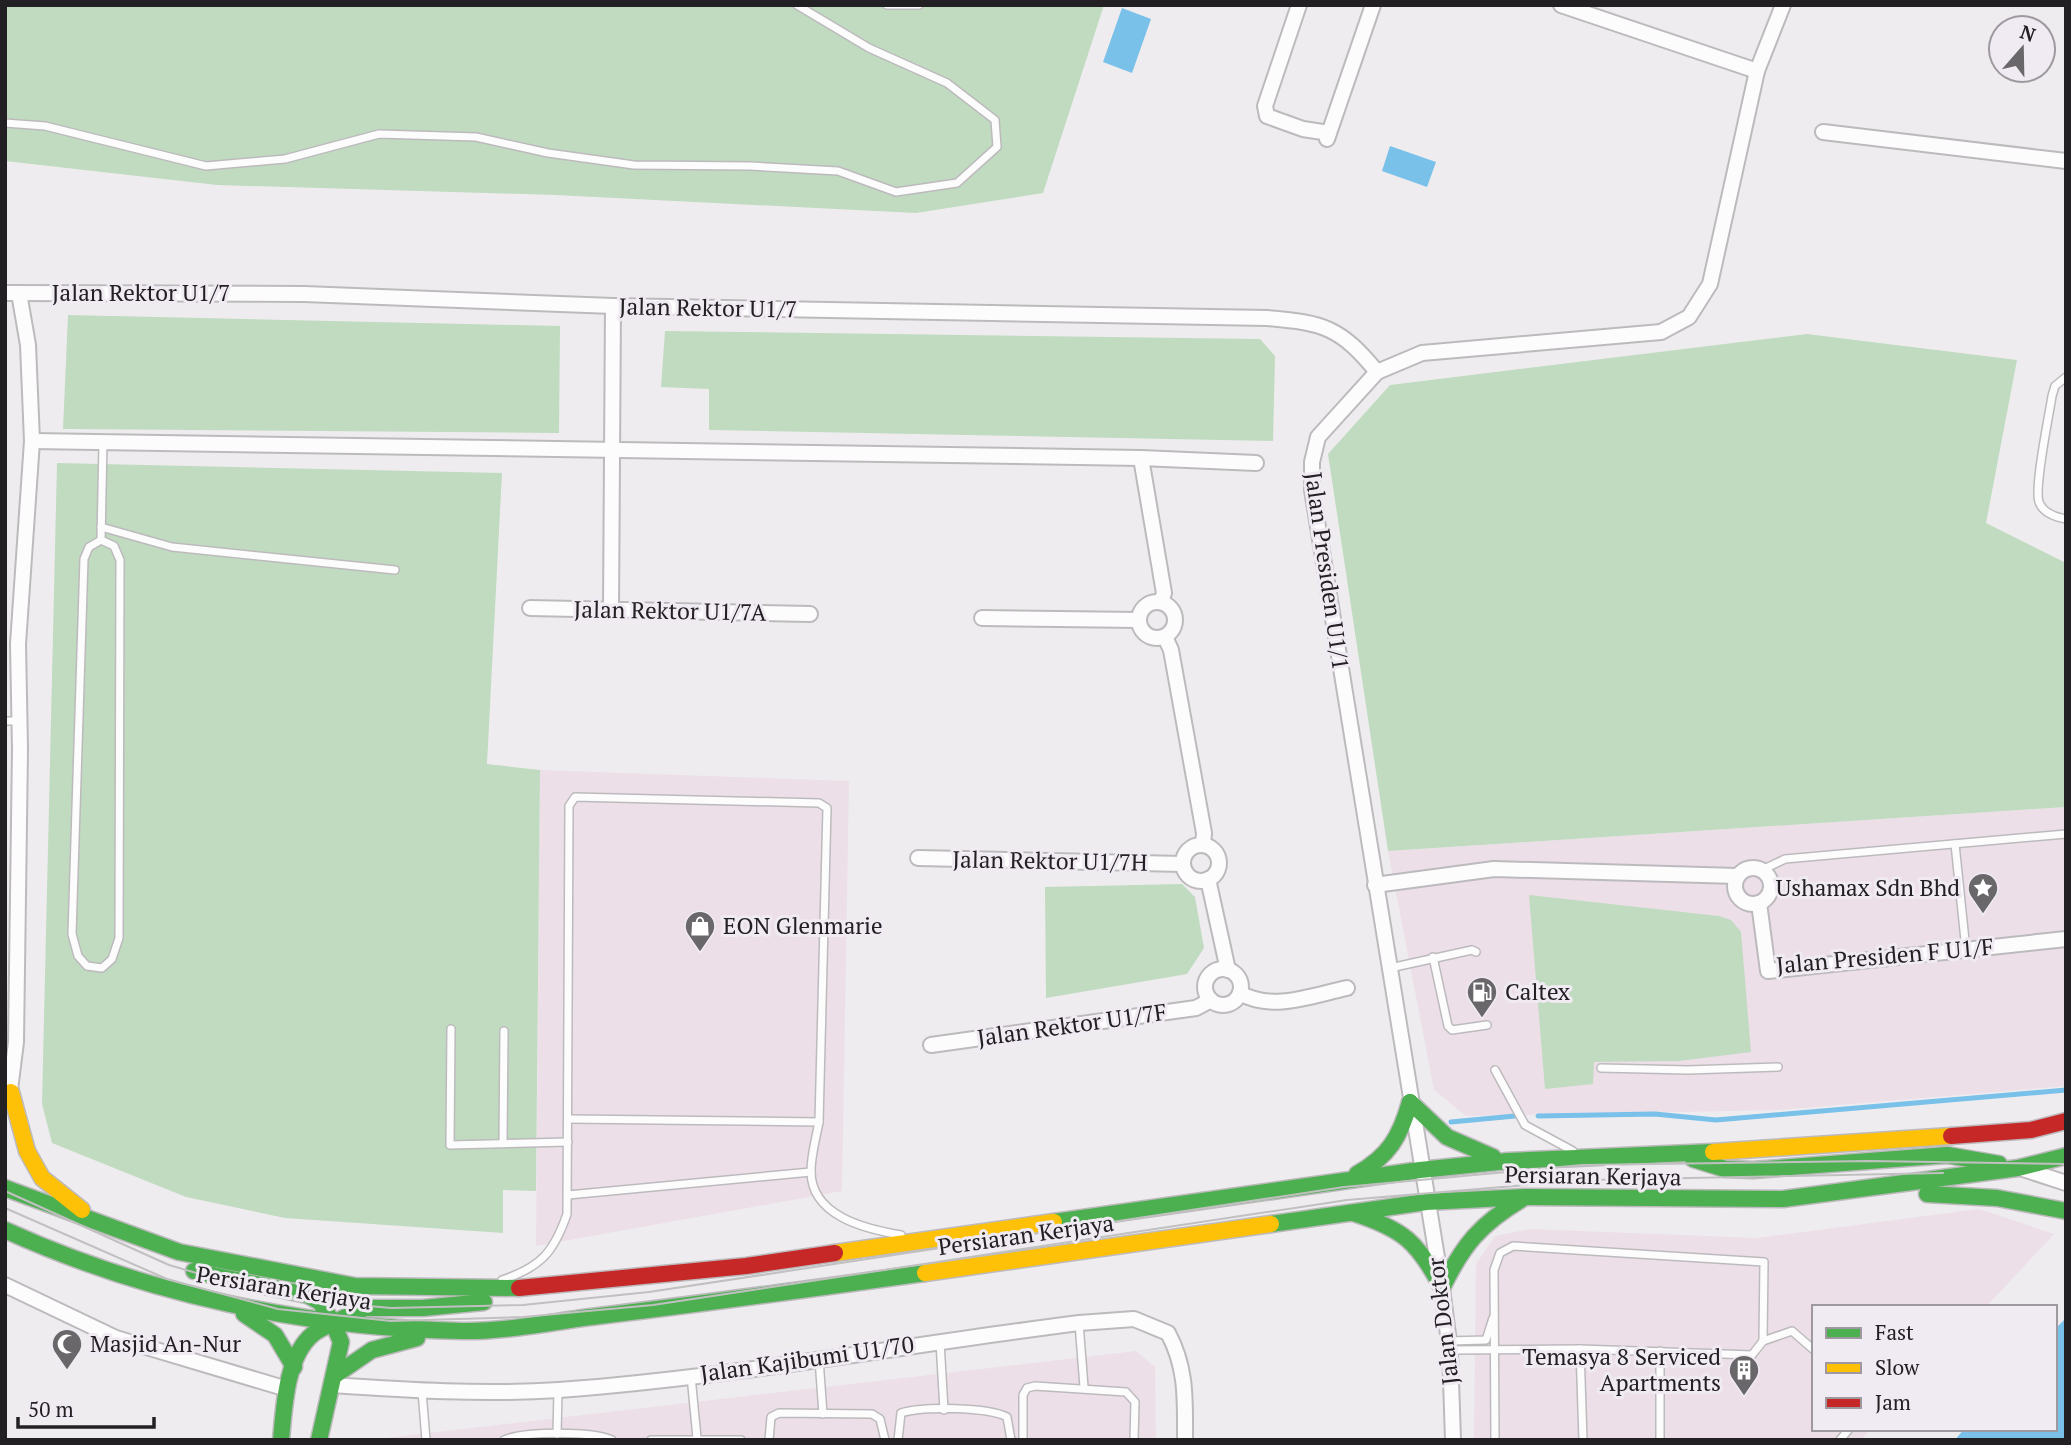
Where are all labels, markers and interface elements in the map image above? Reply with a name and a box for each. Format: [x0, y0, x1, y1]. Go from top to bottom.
north arrow [1987, 14, 2057, 84]
text: N [2017, 18, 2040, 47]
street label: Jalan Rektor U1/7 [52, 277, 230, 308]
street label: Jalan Rektor U1/7 [619, 290, 798, 325]
street label: Jalan Presiden U1/1 [1298, 470, 1357, 672]
street label: Jalan Rektor U1/7A [573, 593, 767, 628]
street label: Jalan Rektor U1/7H [952, 843, 1148, 878]
place icon: Ushamax Sdn Bhd [1966, 871, 2000, 915]
place label: Ushamax Sdn Bhd [1776, 872, 1960, 903]
shop icon: EON Glenmarie [683, 909, 717, 953]
place label: EON Glenmarie [723, 910, 883, 941]
street label: Jalan Presiden F U1/F [1775, 931, 1995, 980]
fuel station icon: Caltex [1465, 975, 1499, 1019]
place label: Caltex [1505, 976, 1570, 1007]
street label: Jalan Rektor U1/7F [975, 996, 1169, 1053]
street label: Persiaran Kerjaya [1504, 1158, 1682, 1193]
street label: Persiaran Kerjaya [936, 1207, 1116, 1262]
street label: Jalan Doktor [1419, 1255, 1466, 1387]
street label: Persiaran Kerjaya [194, 1258, 374, 1317]
legend [1812, 1305, 2057, 1431]
text: Fast [1875, 1318, 1914, 1346]
mosque icon: Masjid An-Nur [50, 1327, 84, 1371]
place label: Masjid An-Nur [90, 1328, 241, 1359]
street label: Jalan Kajibumi U1/70 [698, 1328, 916, 1389]
place label: Temasya 8 Serviced Apartments [1522, 1341, 1721, 1398]
building icon: Temasya 8 Serviced Apartments [1727, 1353, 1761, 1397]
text: Slow [1875, 1353, 1920, 1381]
scale bar [18, 1386, 154, 1430]
text: Jam [1875, 1388, 1911, 1416]
text: 50 m [28, 1395, 74, 1423]

